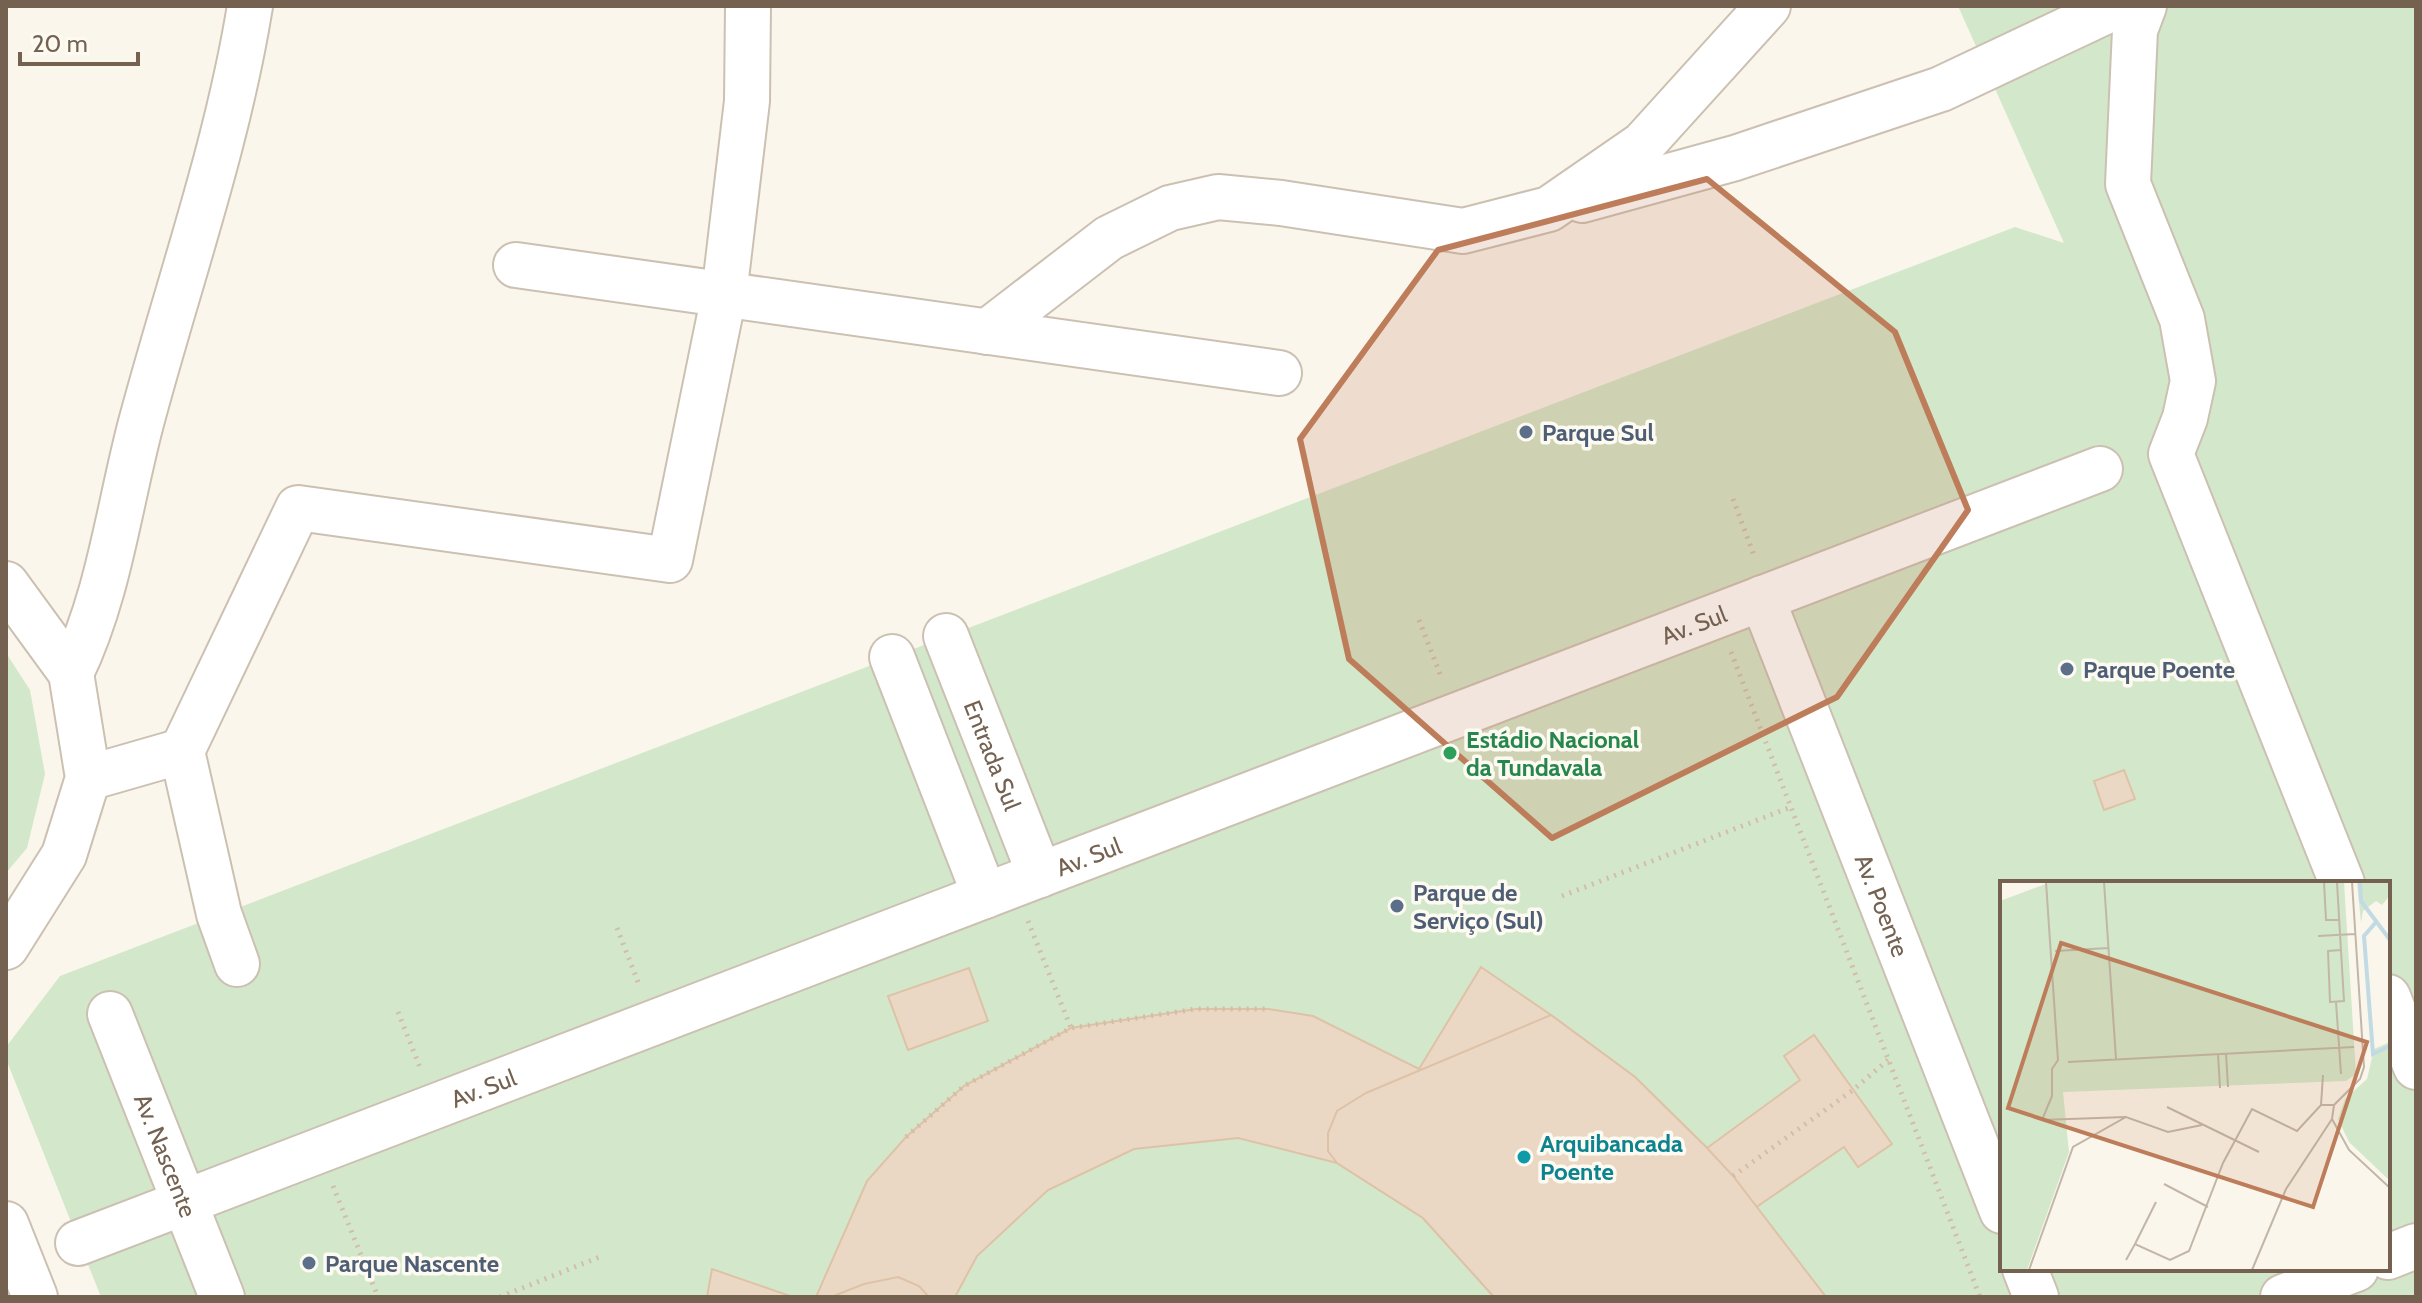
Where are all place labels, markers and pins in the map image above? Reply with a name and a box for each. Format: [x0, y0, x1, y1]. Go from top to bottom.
place label: Parque Sul [1542, 418, 1654, 447]
marker: Parque Sul [1517, 423, 1535, 441]
place label: Parque Poente [2083, 655, 2235, 684]
marker: Parque Poente [2058, 660, 2076, 678]
place label: Estádio Nacional da Tundavala [1466, 725, 1639, 782]
marker: Estádio Nacional da Tundavala [1441, 744, 1459, 762]
place label: Parque de Serviço (Sul) [1413, 878, 1544, 935]
marker: Parque de Serviço (Sul) [1388, 897, 1406, 915]
place label: Arquibancada Poente [1540, 1129, 1683, 1186]
marker: Arquibancada Poente [1515, 1148, 1533, 1166]
place label: Parque Nascente [325, 1249, 499, 1278]
marker: Parque Nascente [300, 1254, 318, 1272]

